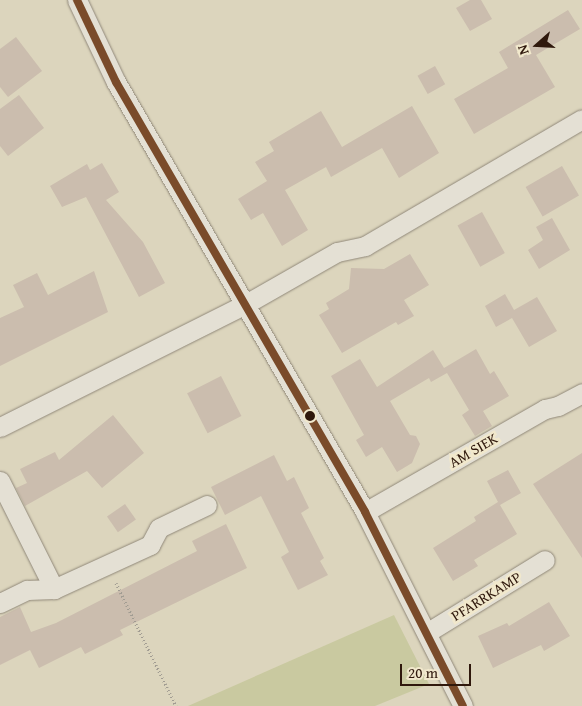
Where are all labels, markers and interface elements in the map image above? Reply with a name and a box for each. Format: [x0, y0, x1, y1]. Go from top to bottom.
north arrow [512, 20, 562, 70]
text: N [512, 42, 534, 58]
unlabelled marker [305, 411, 315, 421]
street label: AM SIEK [446, 429, 500, 471]
street label: PFARRKAMP [448, 567, 524, 625]
scale bar [402, 654, 473, 686]
text: 20 m [408, 662, 438, 683]

